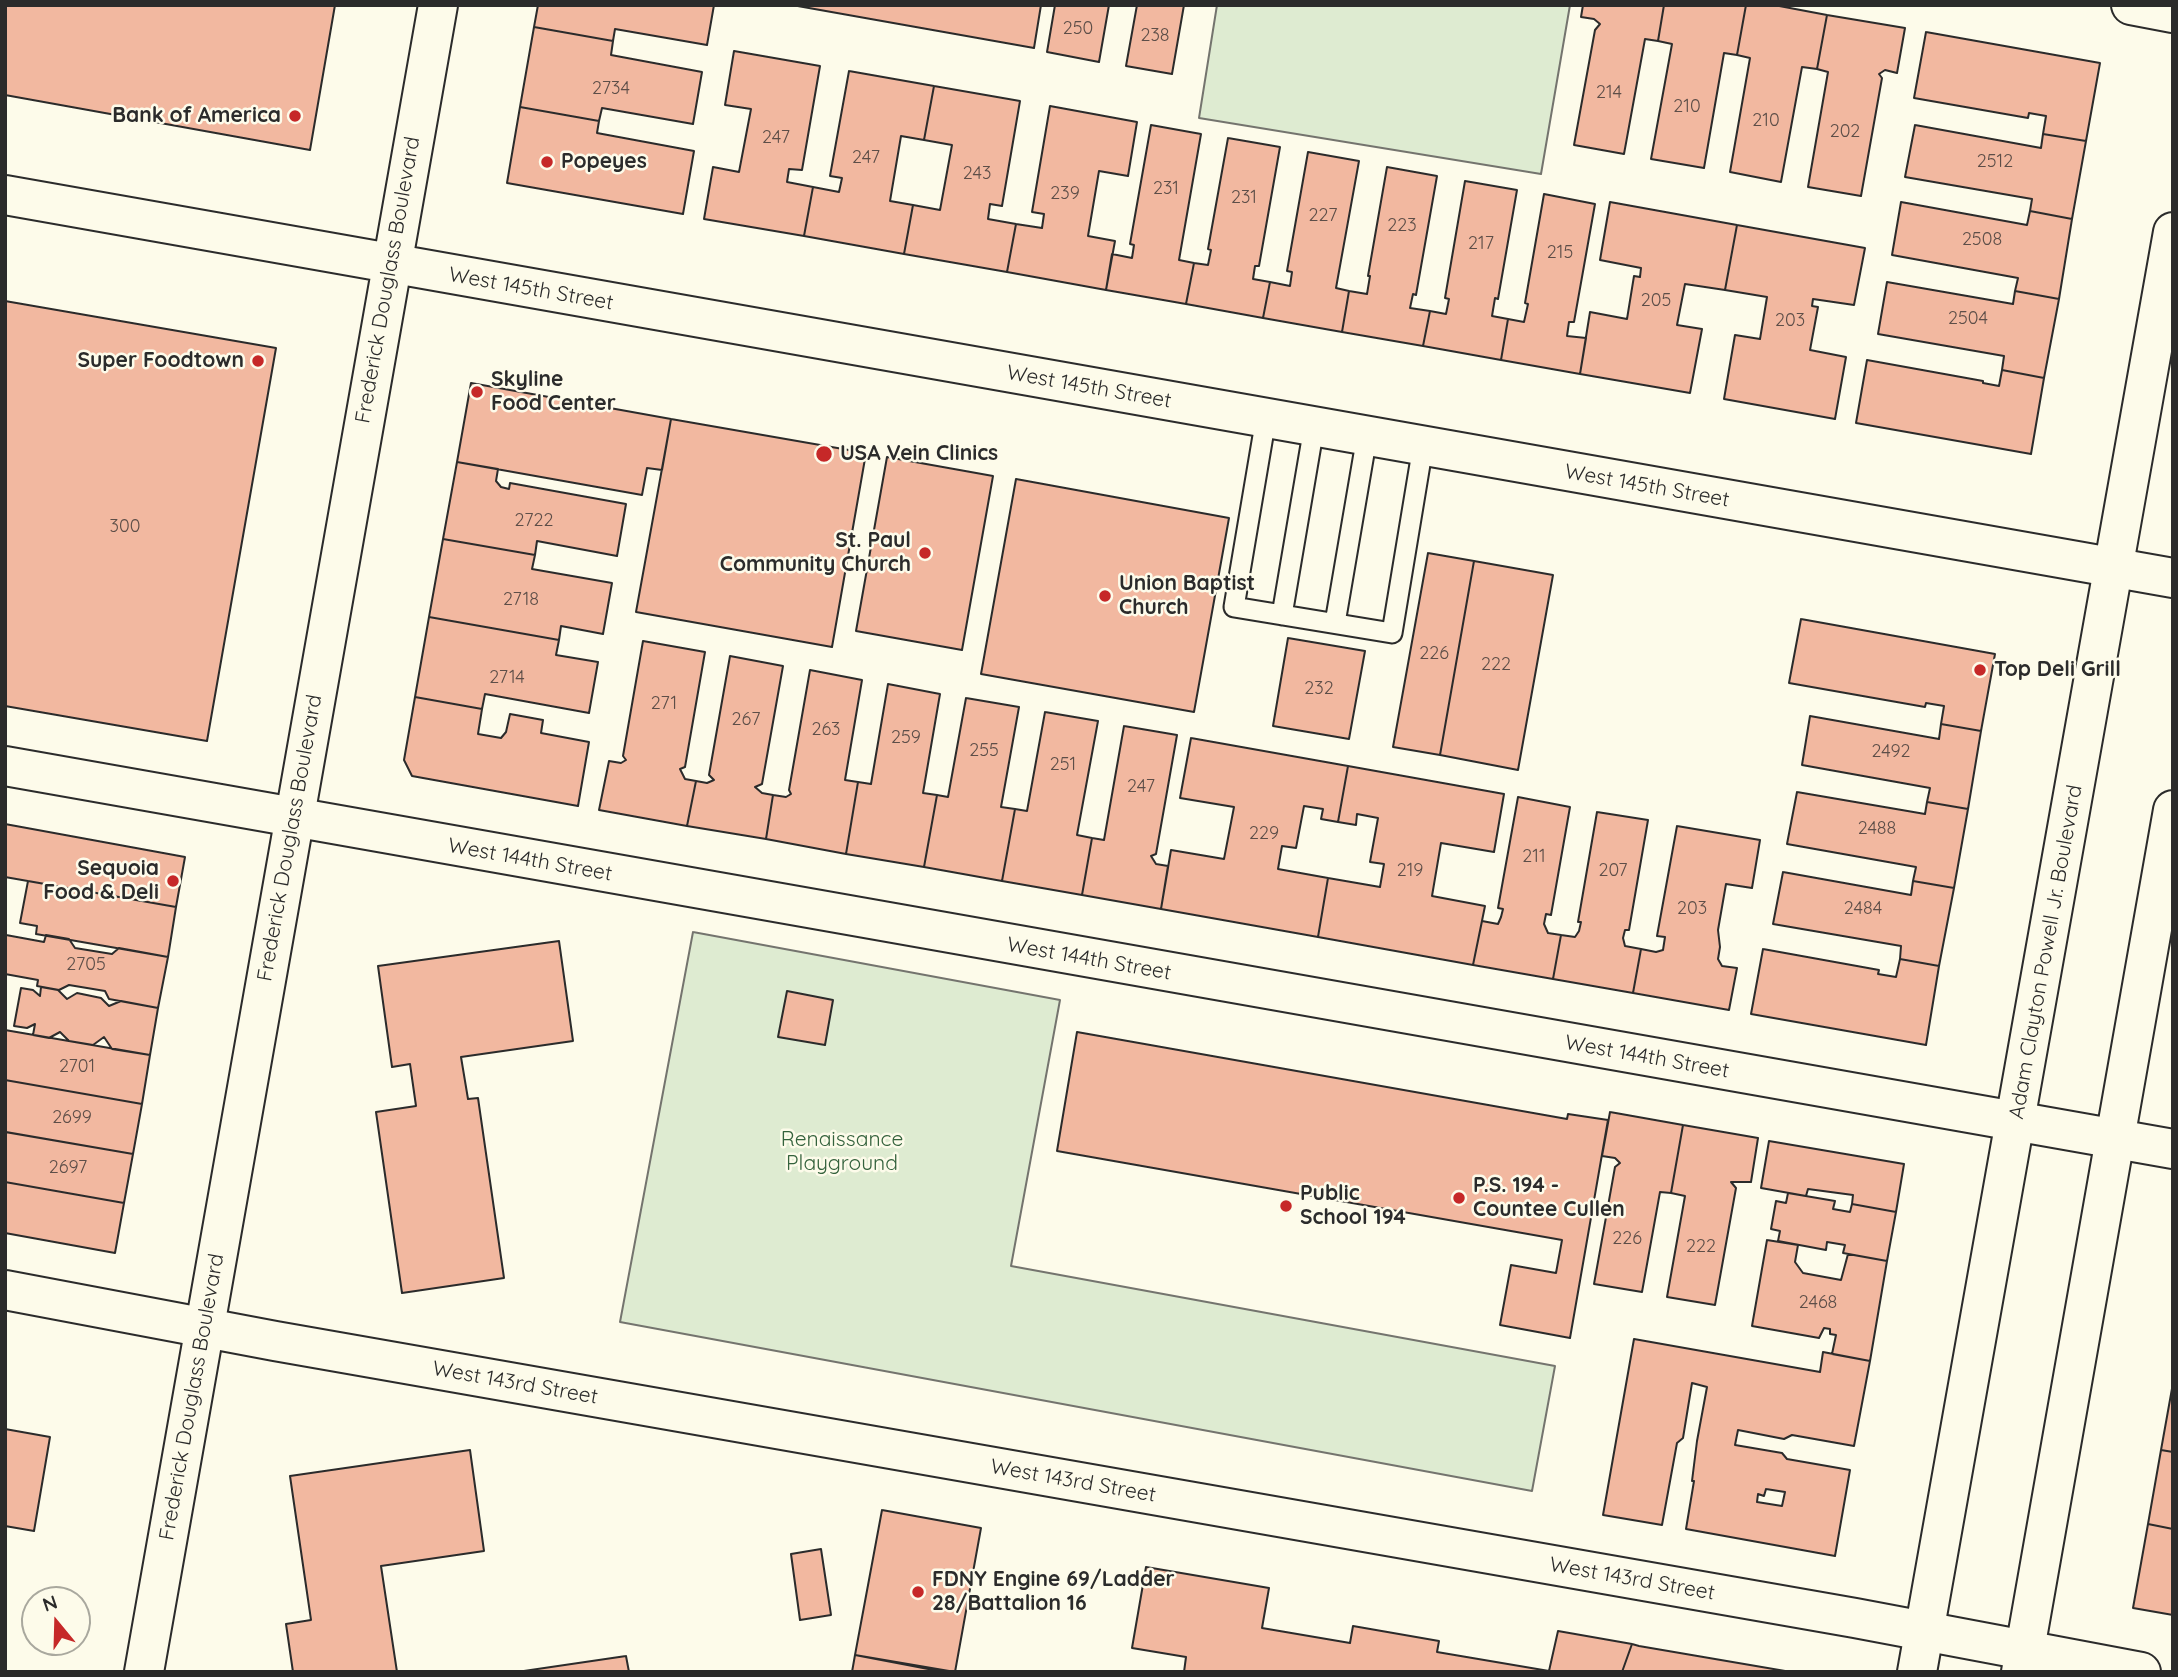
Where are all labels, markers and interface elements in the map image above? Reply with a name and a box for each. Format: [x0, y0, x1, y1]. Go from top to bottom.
house number: 250 [1063, 18, 1093, 40]
house number: 238 [1140, 25, 1170, 47]
house number: 2734 [592, 78, 630, 100]
house number: 214 [1596, 82, 1622, 104]
house number: 210 [1673, 96, 1701, 118]
place label: Bank of America [112, 103, 281, 129]
marker: Bank of America [287, 108, 303, 124]
house number: 210 [1752, 110, 1780, 132]
house number: 202 [1830, 121, 1860, 143]
house number: 247 [762, 127, 790, 149]
street label: Frederick Douglass Boulevard [350, 135, 426, 425]
house number: 247 [852, 147, 880, 169]
place label: Popeyes [561, 149, 647, 175]
house number: 2512 [1977, 151, 2013, 173]
marker: Popeyes [539, 154, 555, 170]
house number: 243 [963, 163, 991, 185]
house number: 231 [1153, 178, 1179, 200]
house number: 239 [1050, 183, 1080, 205]
house number: 231 [1231, 187, 1257, 209]
house number: 227 [1309, 205, 1337, 227]
house number: 223 [1387, 215, 1417, 237]
house number: 2508 [1962, 229, 2002, 251]
house number: 217 [1468, 233, 1494, 255]
house number: 215 [1547, 242, 1573, 264]
street label: West 145th Street [447, 262, 615, 316]
house number: 205 [1641, 290, 1671, 312]
house number: 2504 [1948, 308, 1988, 330]
house number: 203 [1775, 310, 1805, 332]
place label: Super Foodtown [77, 348, 244, 374]
marker: Super Foodtown [250, 353, 266, 369]
street label: West 145th Street [1005, 360, 1173, 414]
place label: Skyline Food Center [491, 367, 616, 417]
marker: Skyline Food Center [469, 384, 485, 400]
place label: USA Vein Clinics [840, 441, 998, 467]
marker: USA Vein Clinics [814, 444, 834, 464]
street label: West 145th Street [1563, 459, 1731, 513]
house number: 2722 [515, 510, 553, 532]
house number: 300 [110, 516, 140, 538]
place label: St. Paul Community Church [720, 528, 911, 578]
marker: St. Paul Community Church [917, 545, 933, 561]
place label: Union Baptist Church [1119, 571, 1255, 621]
marker: Union Baptist Church [1097, 588, 1113, 604]
house number: 2718 [503, 589, 539, 611]
house number: 226 [1419, 643, 1449, 665]
house number: 222 [1481, 654, 1511, 676]
place label: Top Deli Grill [1994, 657, 2121, 683]
marker: Top Deli Grill [1972, 662, 1988, 678]
house number: 2714 [489, 667, 525, 689]
house number: 232 [1304, 678, 1334, 700]
street label: Frederick Douglass Boulevard [252, 693, 328, 983]
house number: 271 [651, 693, 677, 715]
house number: 267 [732, 709, 760, 731]
house number: 263 [811, 719, 841, 741]
house number: 259 [891, 727, 921, 749]
house number: 255 [969, 740, 999, 762]
house number: 2492 [1872, 741, 1910, 763]
house number: 251 [1050, 754, 1076, 776]
house number: 247 [1127, 776, 1155, 798]
street label: Adam Clayton Powell Jr. Boulevard [2004, 783, 2088, 1121]
house number: 2488 [1858, 818, 1896, 840]
house number: 229 [1249, 823, 1279, 845]
street label: West 144th Street [446, 833, 614, 887]
house number: 211 [1522, 846, 1546, 868]
place label: Sequoia Food & Deli [43, 856, 159, 906]
house number: 219 [1397, 860, 1423, 882]
house number: 207 [1599, 860, 1627, 882]
marker: Sequoia Food & Deli [165, 873, 181, 889]
house number: 203 [1677, 898, 1707, 920]
house number: 2484 [1844, 898, 1882, 920]
street label: West 144th Street [1005, 932, 1173, 986]
house number: 2705 [66, 954, 106, 976]
street label: West 144th Street [1563, 1030, 1731, 1084]
house number: 2701 [59, 1056, 95, 1078]
house number: 2699 [52, 1107, 92, 1129]
park label: Renaissance Playground [781, 1127, 903, 1177]
house number: 2697 [49, 1157, 87, 1179]
place label: P.S. 194 - Countee Cullen [1473, 1173, 1625, 1223]
place label: Public School 194 [1300, 1181, 1406, 1231]
marker: P.S. 194 - Countee Cullen [1451, 1190, 1467, 1206]
marker: Public School 194 [1278, 1198, 1294, 1214]
house number: 226 [1612, 1228, 1642, 1250]
house number: 222 [1686, 1236, 1716, 1258]
street label: Frederick Douglass Boulevard [154, 1252, 230, 1542]
house number: 2468 [1799, 1292, 1837, 1314]
street label: West 143rd Street [430, 1356, 600, 1410]
street label: West 143rd Street [988, 1454, 1158, 1508]
street label: West 143rd Street [1547, 1552, 1717, 1606]
place label: FDNY Engine 69/Ladder 28/Battalion 16 [932, 1567, 1175, 1617]
marker: FDNY Engine 69/Ladder 28/Battalion 16 [910, 1584, 926, 1600]
north arrow [21, 1586, 91, 1656]
text: N [39, 1589, 60, 1617]

